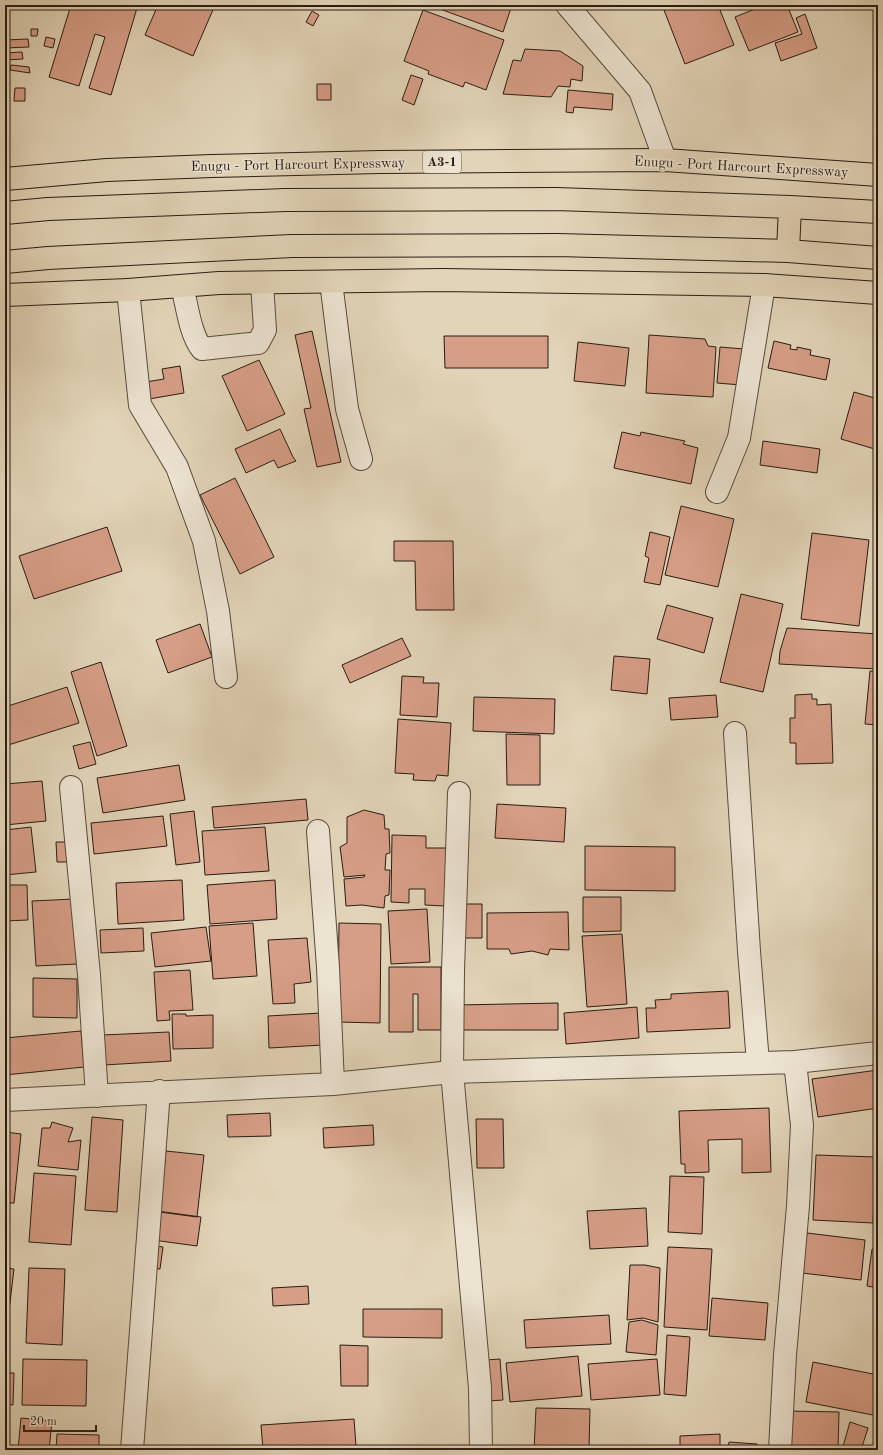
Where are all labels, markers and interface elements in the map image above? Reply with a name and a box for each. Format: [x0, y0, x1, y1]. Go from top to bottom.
road number: A3-1 [423, 151, 461, 173]
street label: Enugu - Port Harcourt Expressway [633, 154, 849, 180]
street label: Enugu - Port Harcourt Expressway [190, 156, 406, 174]
scale bar [24, 1407, 96, 1433]
text: 20 m [30, 1416, 57, 1428]

